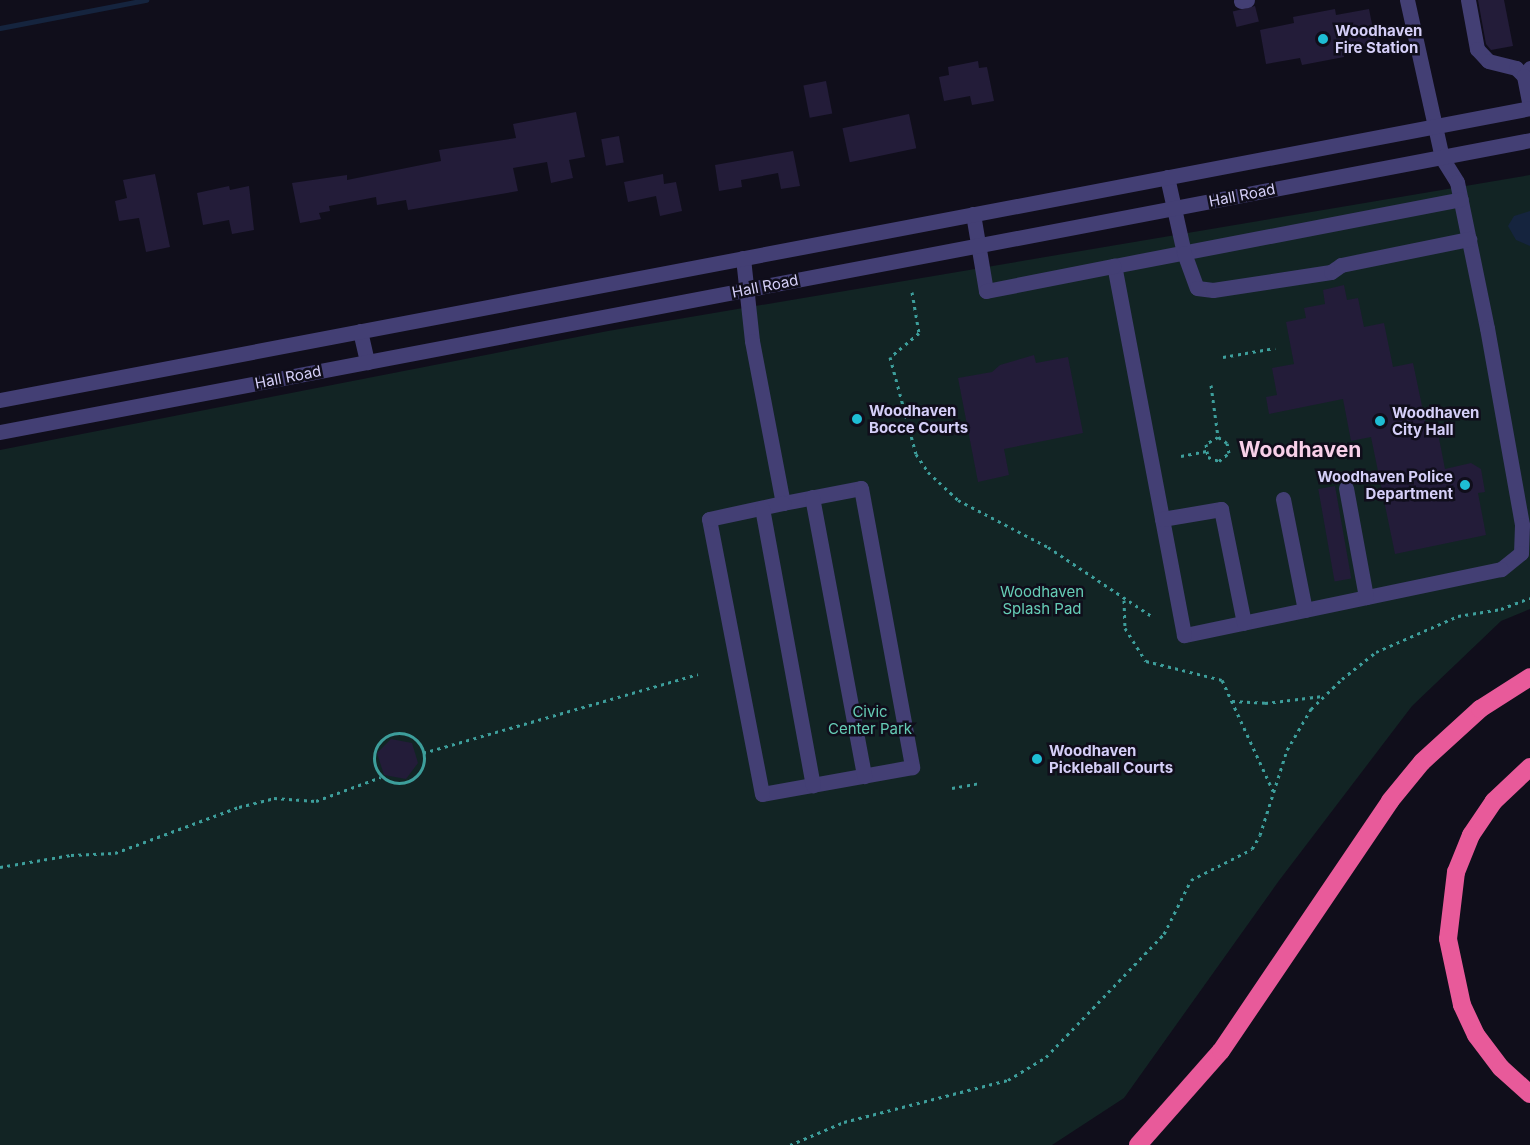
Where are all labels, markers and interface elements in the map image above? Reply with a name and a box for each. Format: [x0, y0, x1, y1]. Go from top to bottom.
place label: Woodhaven Fire Station [1335, 21, 1422, 56]
marker: Woodhaven Fire Station [1316, 32, 1330, 46]
street label: Hall Road [1207, 180, 1277, 210]
street label: Hall Road [730, 271, 800, 301]
street label: Hall Road [253, 362, 323, 392]
place label: Woodhaven Bocce Courts [869, 401, 968, 436]
place label: Woodhaven City Hall [1392, 403, 1479, 438]
marker: Woodhaven Bocce Courts [850, 412, 864, 426]
marker: Woodhaven City Hall [1373, 414, 1387, 428]
district label: Woodhaven [1239, 437, 1361, 463]
place label: Woodhaven Police Department [1317, 467, 1453, 502]
marker: Woodhaven Police Department [1458, 478, 1472, 492]
park label: Woodhaven Splash Pad [1000, 582, 1084, 617]
park label: Civic Center Park [828, 702, 912, 737]
place label: Woodhaven Pickleball Courts [1049, 741, 1173, 776]
marker: Woodhaven Pickleball Courts [1030, 752, 1044, 766]

